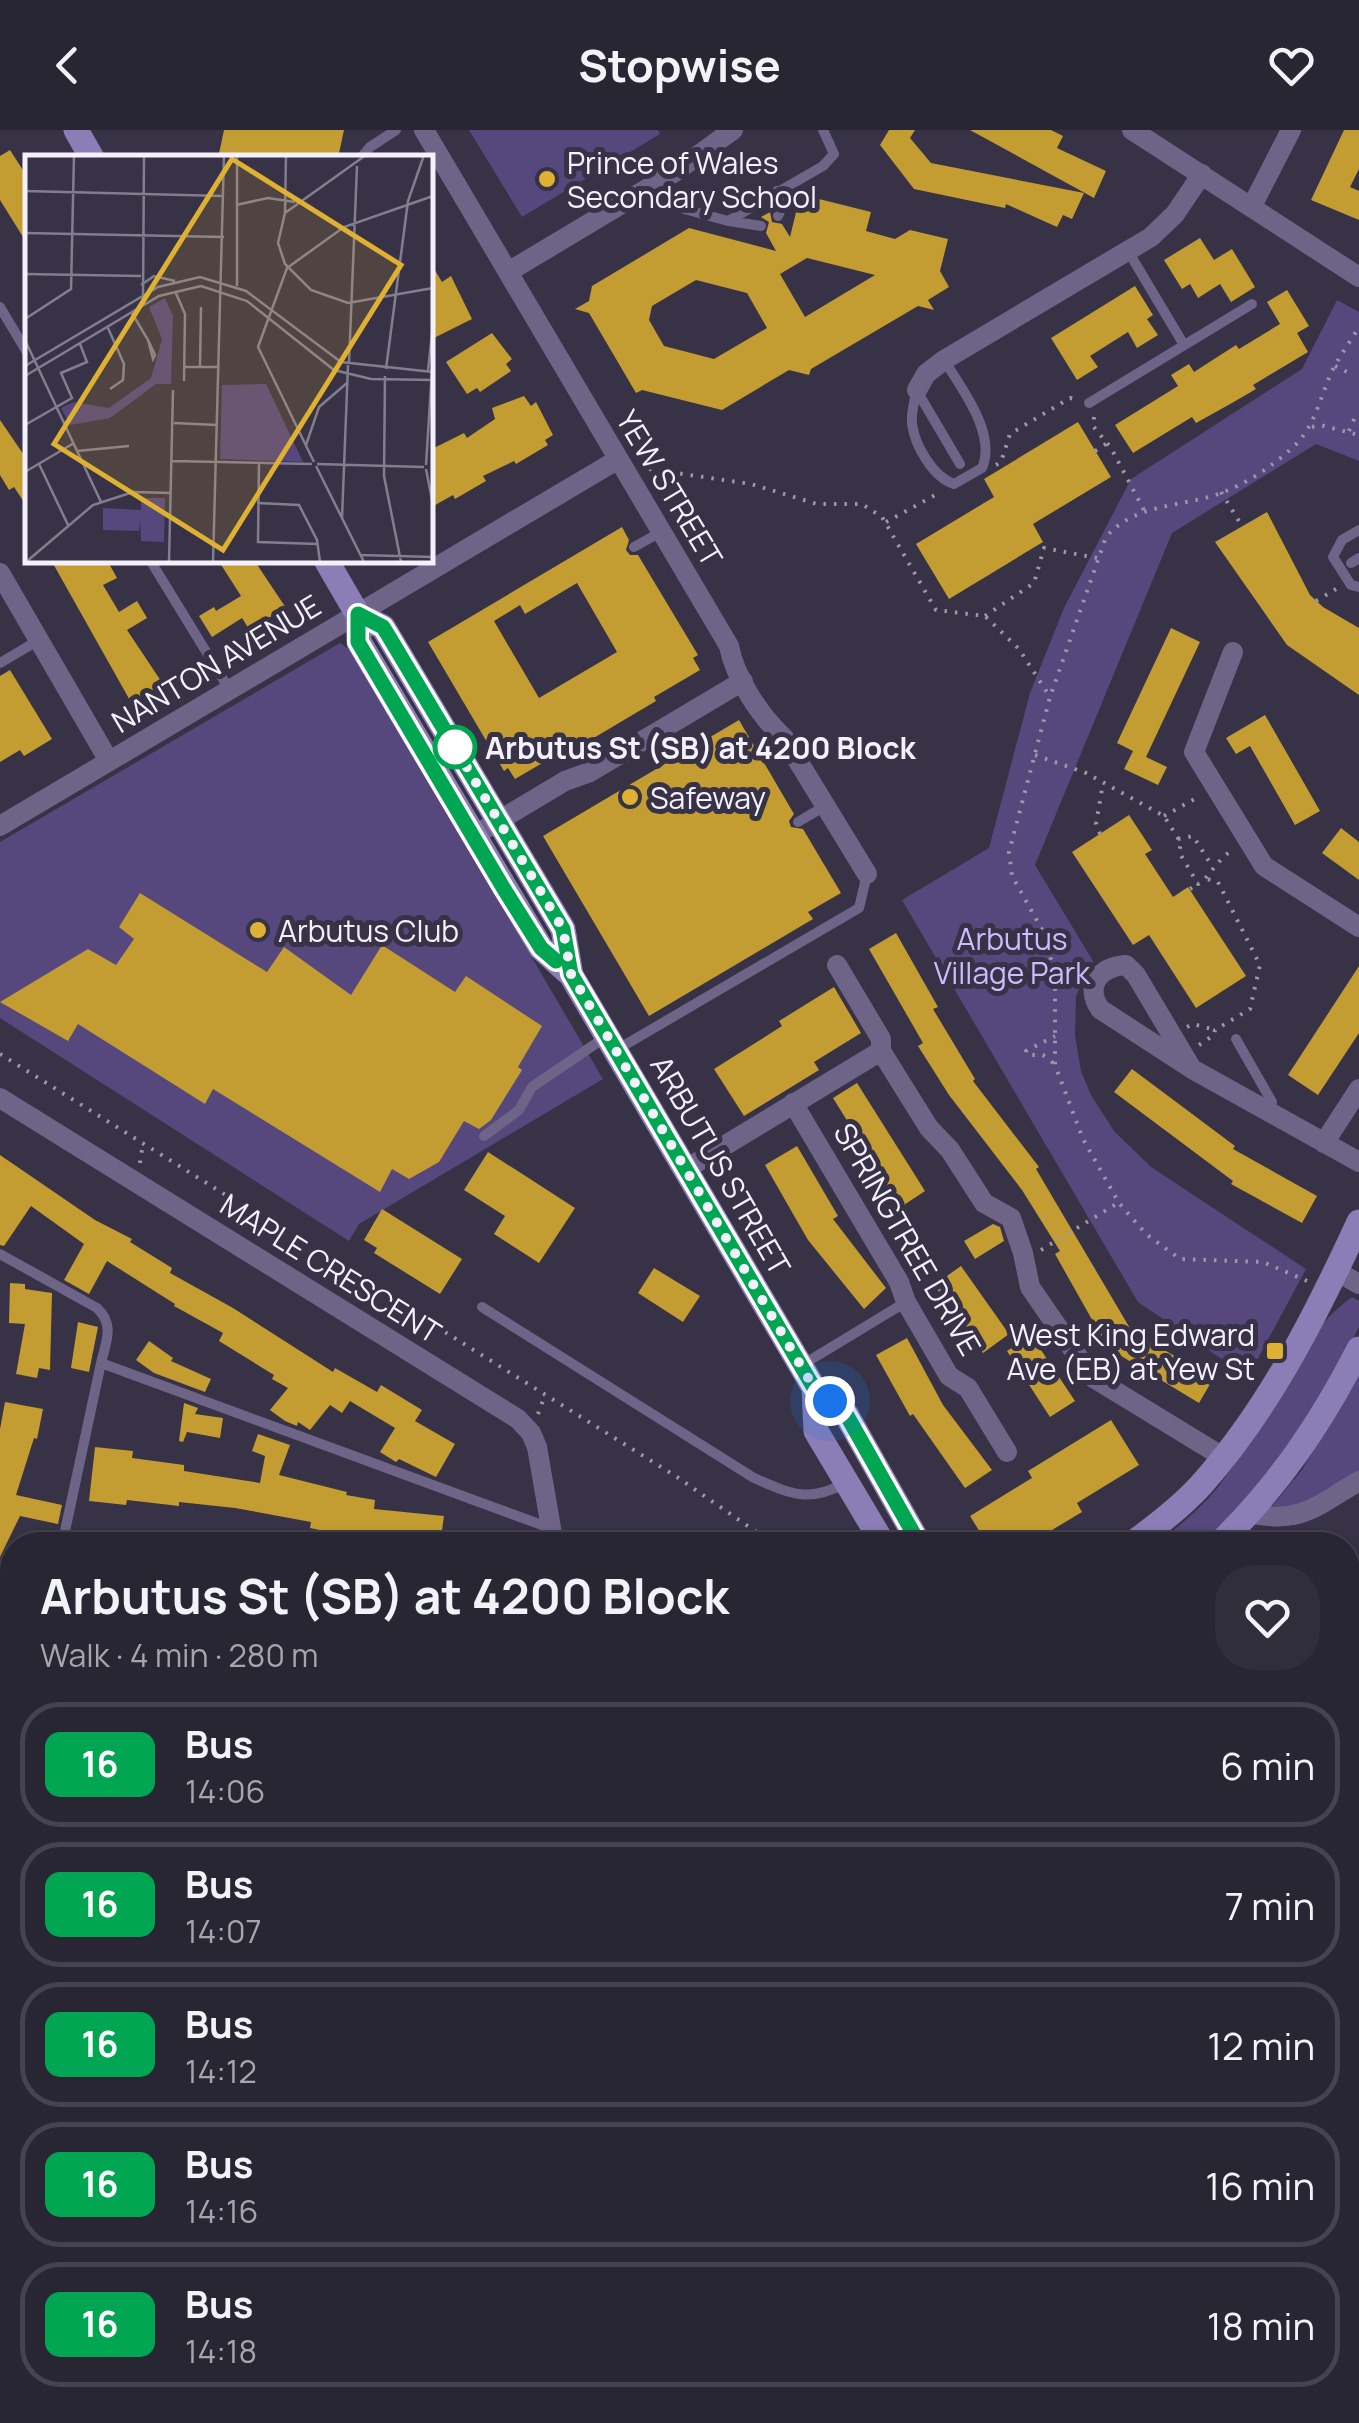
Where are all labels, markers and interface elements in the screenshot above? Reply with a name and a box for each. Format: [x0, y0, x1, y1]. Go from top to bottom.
text: Stopwise [578, 34, 781, 96]
icon: back [40, 38, 95, 93]
icon: heart [1264, 38, 1319, 93]
place label: Prince of Wales Secondary School [567, 142, 817, 217]
inset map [25, 155, 432, 562]
marker: Prince of Wales Secondary School [536, 168, 558, 190]
street label: YEW STREET [607, 402, 733, 574]
street label: NANTON AVENUE [104, 584, 328, 742]
marker: Arbutus St (SB) at 4200 Block [434, 726, 476, 768]
place label: Arbutus St (SB) at 4200 Block [485, 727, 917, 768]
place label: Safeway [650, 777, 766, 818]
marker: Safeway [619, 786, 641, 808]
place label: Arbutus Club [278, 910, 459, 951]
park label: Arbutus Village Park [934, 918, 1091, 993]
marker: Arbutus Club [247, 919, 269, 941]
street label: ARBUTUS STREET [641, 1048, 801, 1282]
street label: SPRINGTREE DRIVE [825, 1115, 991, 1363]
street label: MAPLE CRESCENT [213, 1184, 449, 1352]
place label: West King Edward Ave (EB) at Yew St [1007, 1314, 1255, 1389]
marker: West King Edward Ave (EB) at Yew St [1264, 1340, 1286, 1362]
your location [805, 1376, 855, 1426]
text: Arbutus St (SB) at 4200 Block [40, 1563, 729, 1628]
button: heart [1215, 1565, 1320, 1670]
text: Walk · 4 min · 280 m [40, 1633, 318, 1677]
text: Bus [185, 1717, 253, 1769]
text: 6 min [1220, 1739, 1315, 1791]
text: 16 [81, 1740, 119, 1788]
text: 14:06 [185, 1769, 265, 1813]
text: Bus [185, 1857, 253, 1909]
text: 7 min [1225, 1879, 1315, 1931]
text: 16 [81, 1880, 119, 1928]
text: 14:07 [185, 1909, 262, 1953]
text: Bus [185, 1997, 253, 2049]
text: 12 min [1207, 2019, 1315, 2071]
text: 16 [81, 2020, 119, 2068]
text: 14:12 [185, 2049, 257, 2093]
text: Bus [185, 2137, 253, 2189]
text: 16 min [1205, 2159, 1315, 2211]
text: 16 [81, 2160, 119, 2208]
text: 14:16 [185, 2189, 258, 2233]
text: Bus [185, 2277, 253, 2329]
text: 18 min [1207, 2299, 1315, 2351]
text: 16 [81, 2300, 119, 2348]
text: 14:18 [185, 2329, 257, 2373]

